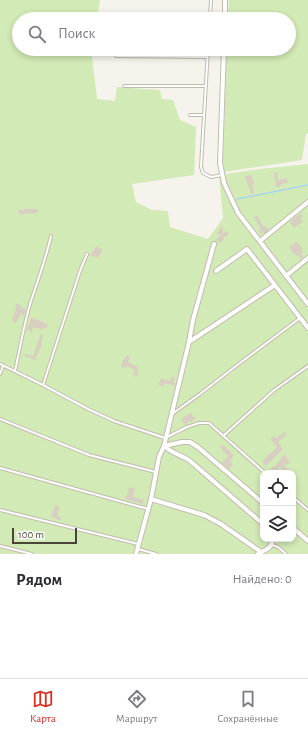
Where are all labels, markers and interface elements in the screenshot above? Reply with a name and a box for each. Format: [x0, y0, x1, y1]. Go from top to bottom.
search box [12, 12, 296, 56]
icon: search [26, 23, 48, 45]
text: Поиск [58, 26, 96, 41]
map controls [260, 470, 296, 542]
button: locate [260, 470, 296, 506]
button: layers [260, 506, 296, 542]
scale bar [12, 526, 77, 545]
text: 100 m [18, 529, 44, 540]
text: Рядом [16, 571, 62, 588]
text: Найдено: 0 [233, 573, 292, 586]
tab: Карта [30, 688, 56, 725]
tab: Маршрут [116, 688, 157, 725]
tab: Сохранённые [217, 688, 278, 725]

